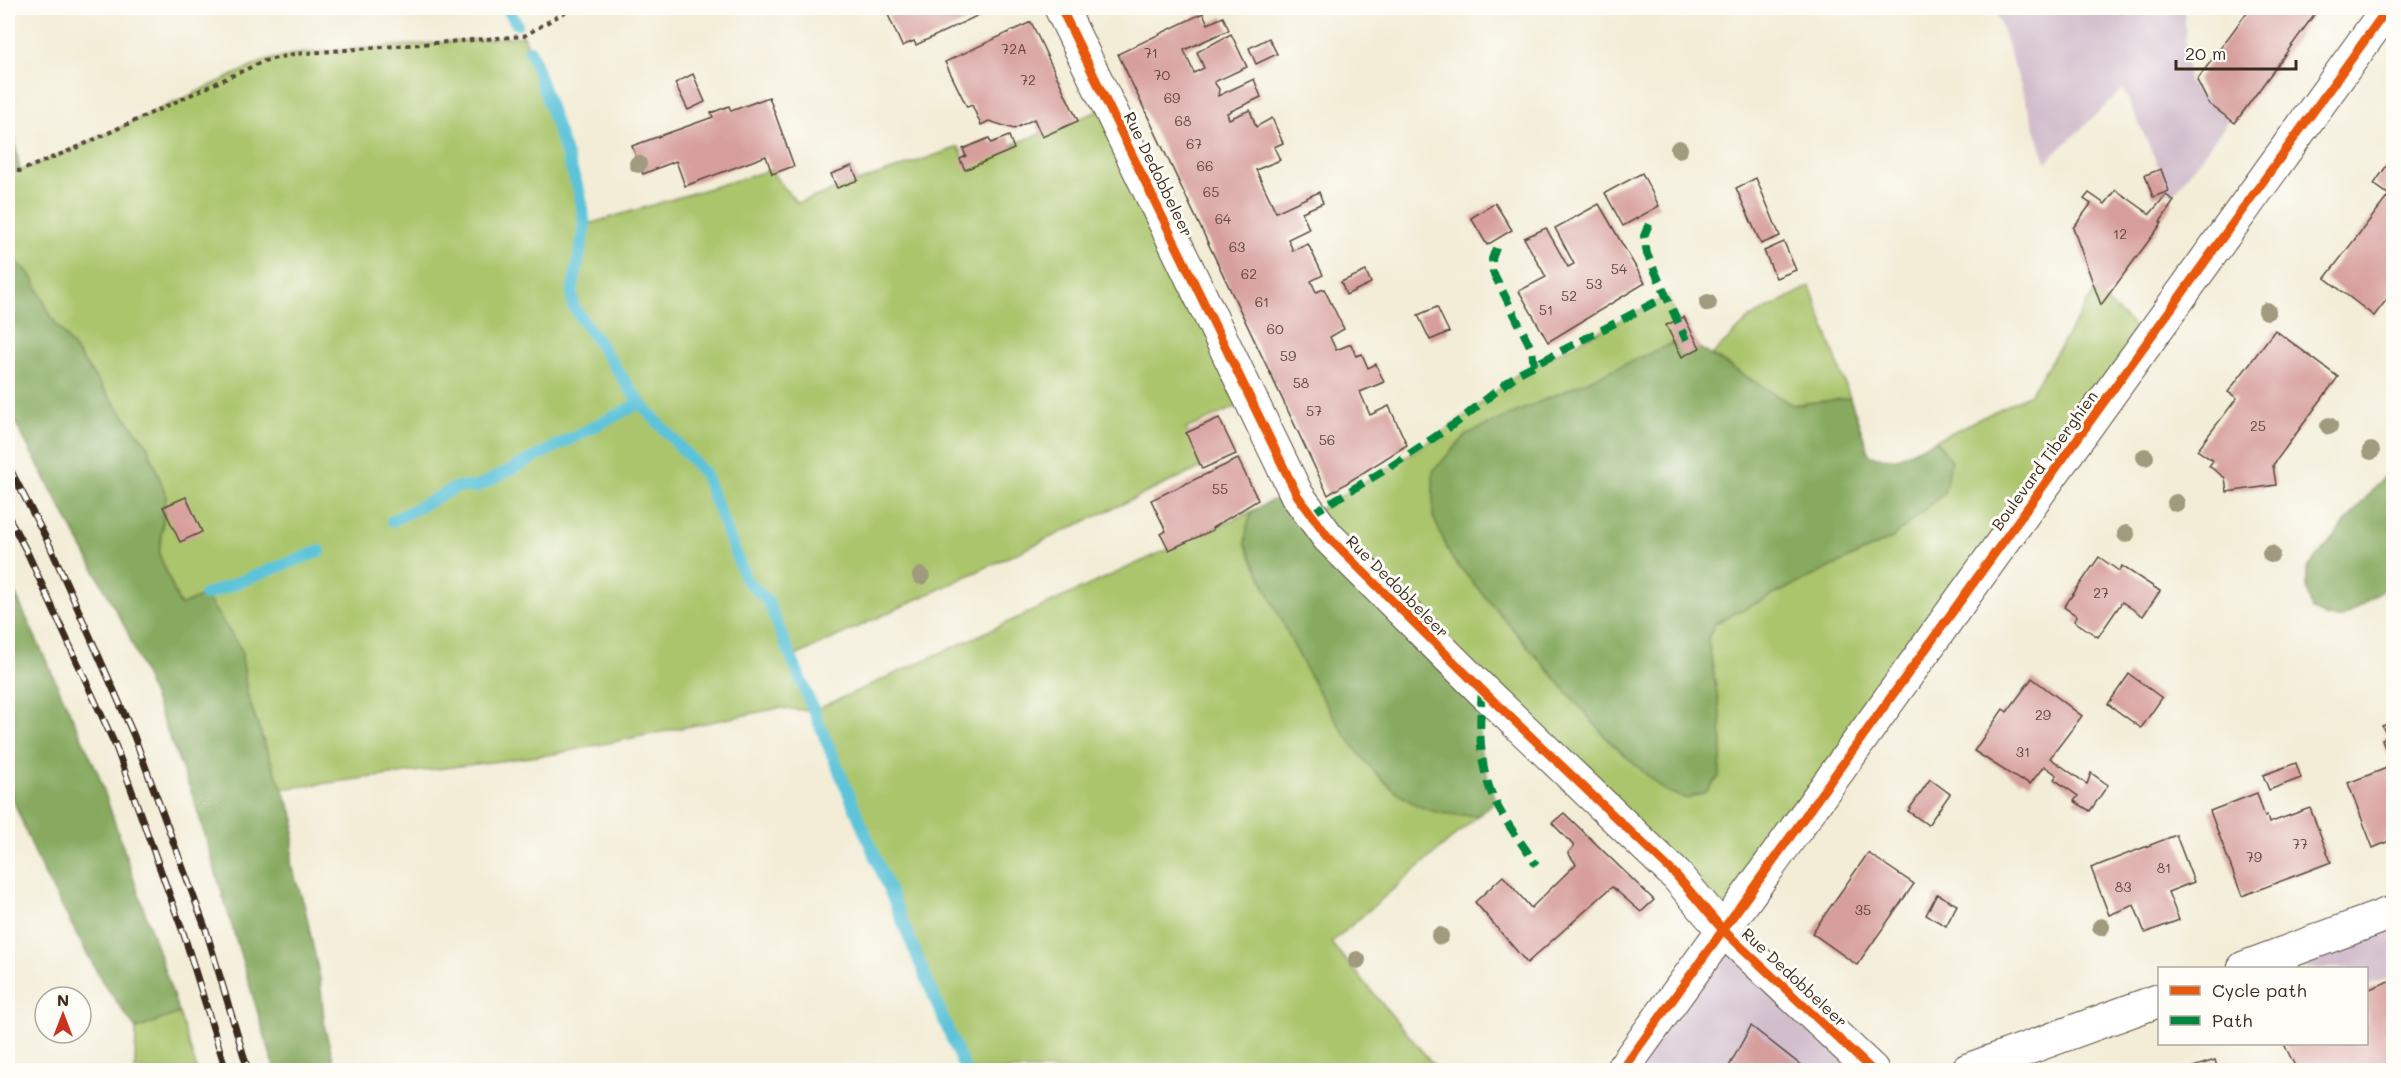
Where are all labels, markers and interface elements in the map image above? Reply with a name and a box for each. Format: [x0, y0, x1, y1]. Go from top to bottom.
scale bar [2176, 33, 2296, 71]
house number: 72A [1001, 39, 1027, 58]
text: 20 m [2185, 41, 2226, 65]
house number: 71 [1144, 43, 1158, 62]
house number: 70 [1154, 65, 1171, 84]
house number: 72 [1020, 70, 1036, 89]
house number: 69 [1164, 88, 1180, 107]
street label: Rue Dedobbeleer [1120, 108, 1198, 240]
house number: 68 [1175, 111, 1191, 130]
house number: 67 [1186, 134, 1202, 153]
house number: 66 [1197, 156, 1213, 175]
house number: 65 [1203, 182, 1219, 201]
house number: 64 [1215, 209, 1232, 228]
house number: 12 [2113, 224, 2127, 243]
house number: 63 [1229, 237, 1245, 256]
house number: 54 [1611, 259, 1628, 278]
house number: 62 [1241, 264, 1257, 283]
house number: 53 [1586, 274, 1602, 293]
house number: 52 [1561, 286, 1577, 305]
house number: 61 [1255, 292, 1269, 311]
house number: 51 [1539, 300, 1553, 319]
house number: 60 [1266, 319, 1284, 338]
house number: 59 [1280, 346, 1296, 365]
house number: 58 [1293, 373, 1309, 392]
street label: Boulevard Tiberghien [1986, 386, 2102, 534]
house number: 57 [1306, 401, 1322, 420]
house number: 25 [2250, 416, 2266, 435]
house number: 56 [1319, 430, 1335, 449]
house number: 55 [1212, 479, 1228, 498]
street label: Rue Dedobbeleer [1342, 530, 1454, 642]
house number: 27 [2093, 583, 2109, 602]
house number: 29 [2035, 705, 2051, 724]
house number: 31 [2016, 742, 2030, 761]
house number: 77 [2292, 834, 2308, 853]
house number: 79 [2246, 847, 2262, 866]
house number: 81 [2157, 858, 2171, 877]
house number: 83 [2115, 877, 2131, 896]
house number: 35 [1855, 900, 1871, 919]
street label: Rue Dedobbeleer [1738, 923, 1852, 1031]
legend [2158, 967, 2368, 1045]
text: Cycle path [2212, 978, 2307, 1002]
north arrow [33, 985, 93, 1045]
text: N [57, 989, 69, 1010]
text: Path [2212, 1008, 2252, 1032]

